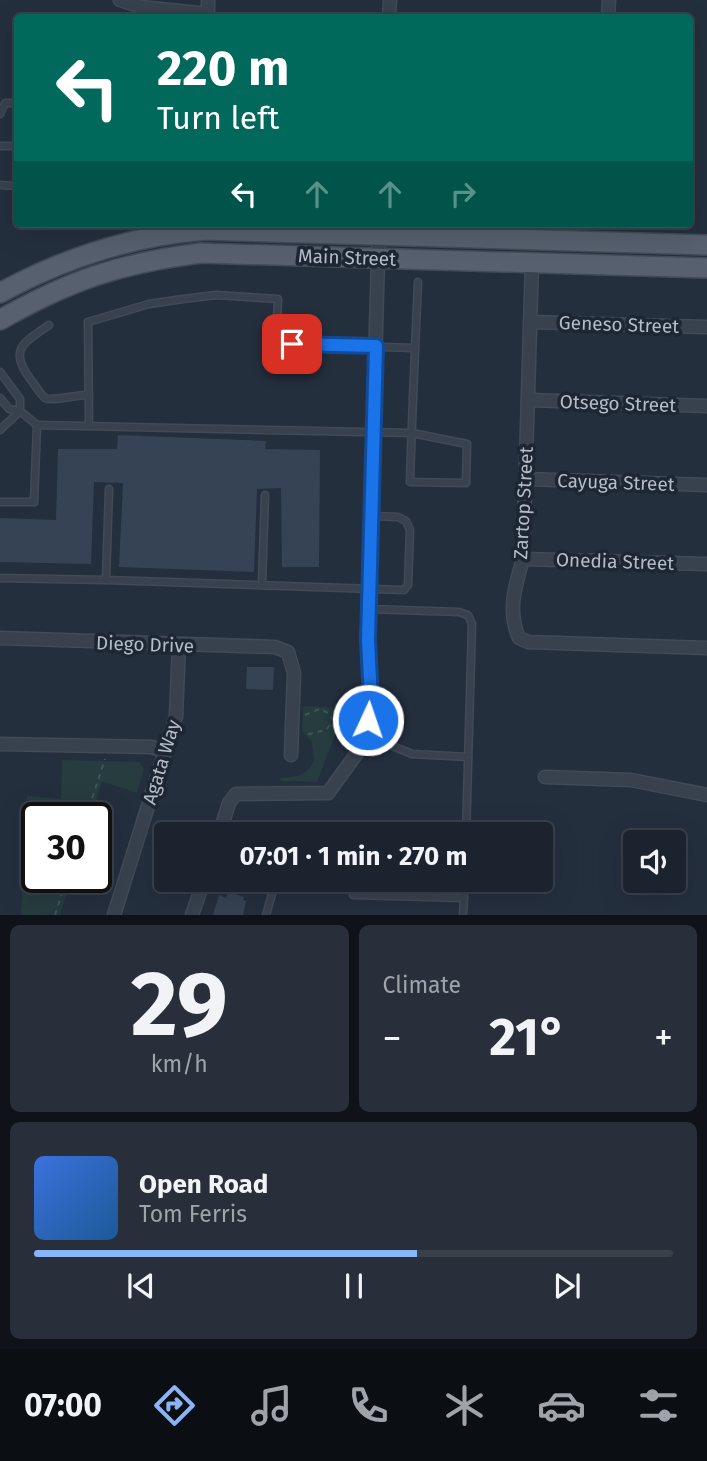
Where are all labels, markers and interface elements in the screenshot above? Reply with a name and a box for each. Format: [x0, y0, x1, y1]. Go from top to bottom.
text: 220 m [157, 39, 289, 98]
icon: left [42, 42, 133, 133]
text: Turn left [157, 99, 279, 137]
icon: left [225, 175, 263, 213]
icon: ahead [298, 175, 336, 213]
icon: ahead [371, 175, 409, 213]
icon: right [444, 175, 482, 213]
street label: Main Street [298, 244, 397, 271]
street label: Geneso Street [558, 311, 680, 338]
pin [262, 314, 322, 374]
icon: arrive [273, 325, 311, 363]
street label: Otsego Street [559, 390, 677, 417]
street label: Zartop Street [509, 446, 538, 560]
street label: Cayuga Street [557, 469, 675, 496]
street label: Onedia Street [555, 548, 675, 575]
street label: Diego Drive [96, 631, 194, 658]
position arrow [331, 683, 405, 757]
street label: Agata Way [138, 716, 185, 807]
speed limit sign: 30 [21, 802, 112, 893]
map controls [623, 830, 686, 893]
button: sound [623, 830, 686, 893]
text: 07:01 · 1 min · 270 m [240, 841, 467, 872]
text: 29 [131, 950, 228, 1059]
text: Climate [383, 971, 461, 999]
text: 21° [489, 1006, 566, 1069]
text: − [383, 1015, 402, 1061]
text: + [654, 1015, 673, 1061]
text: km/h [151, 1050, 208, 1078]
text: Open Road [139, 1169, 268, 1200]
text: Tom Ferris [139, 1200, 247, 1228]
icon: previous [122, 1267, 160, 1305]
icon: pause [335, 1267, 373, 1305]
icon: next [548, 1267, 586, 1305]
icon: directions [150, 1381, 199, 1430]
icon: music [247, 1381, 296, 1430]
icon: phone [344, 1381, 393, 1430]
icon: climate [440, 1381, 489, 1430]
icon: car [537, 1381, 586, 1430]
icon: filters [634, 1381, 683, 1430]
text: 07:00 [24, 1386, 102, 1424]

